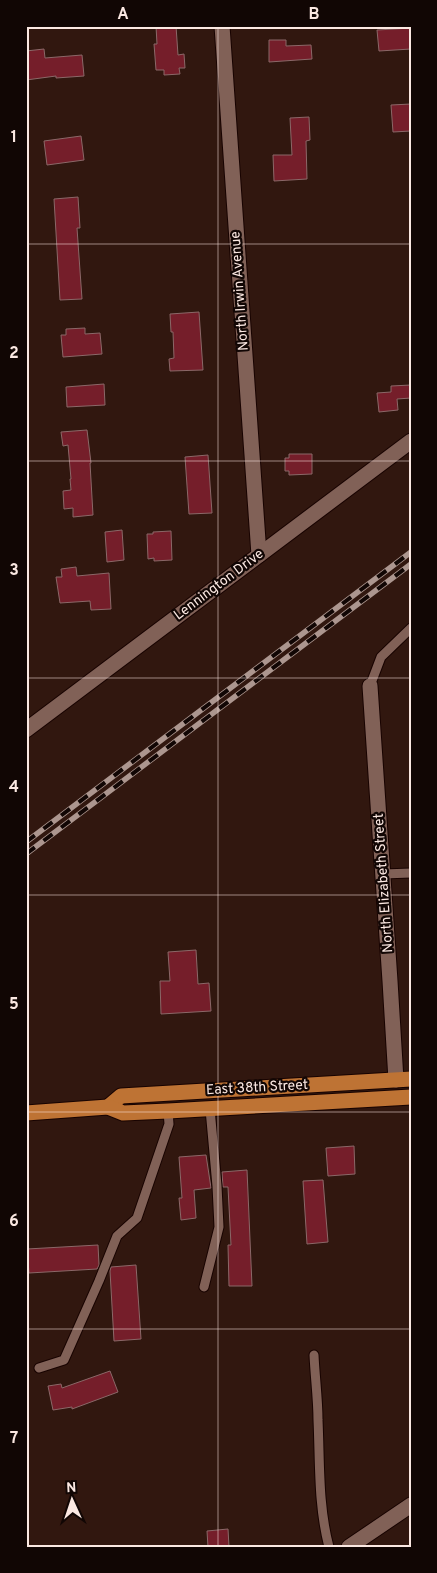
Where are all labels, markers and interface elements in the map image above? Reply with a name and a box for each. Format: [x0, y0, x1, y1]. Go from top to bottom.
text: A [117, 5, 129, 25]
text: B [308, 5, 320, 25]
text: 1 [11, 128, 17, 148]
street label: North Irwin Avenue [227, 231, 253, 351]
text: 2 [9, 344, 19, 364]
street label: Lennington Drive [171, 546, 267, 624]
text: 3 [9, 561, 19, 581]
text: 4 [9, 778, 19, 798]
street label: North Elizabeth Street [371, 813, 397, 953]
text: 5 [9, 995, 19, 1015]
street label: East 38th Street [206, 1077, 308, 1099]
text: 6 [9, 1212, 19, 1232]
text: 7 [10, 1429, 18, 1449]
north arrow [48, 1476, 98, 1526]
text: N [66, 1480, 77, 1497]

